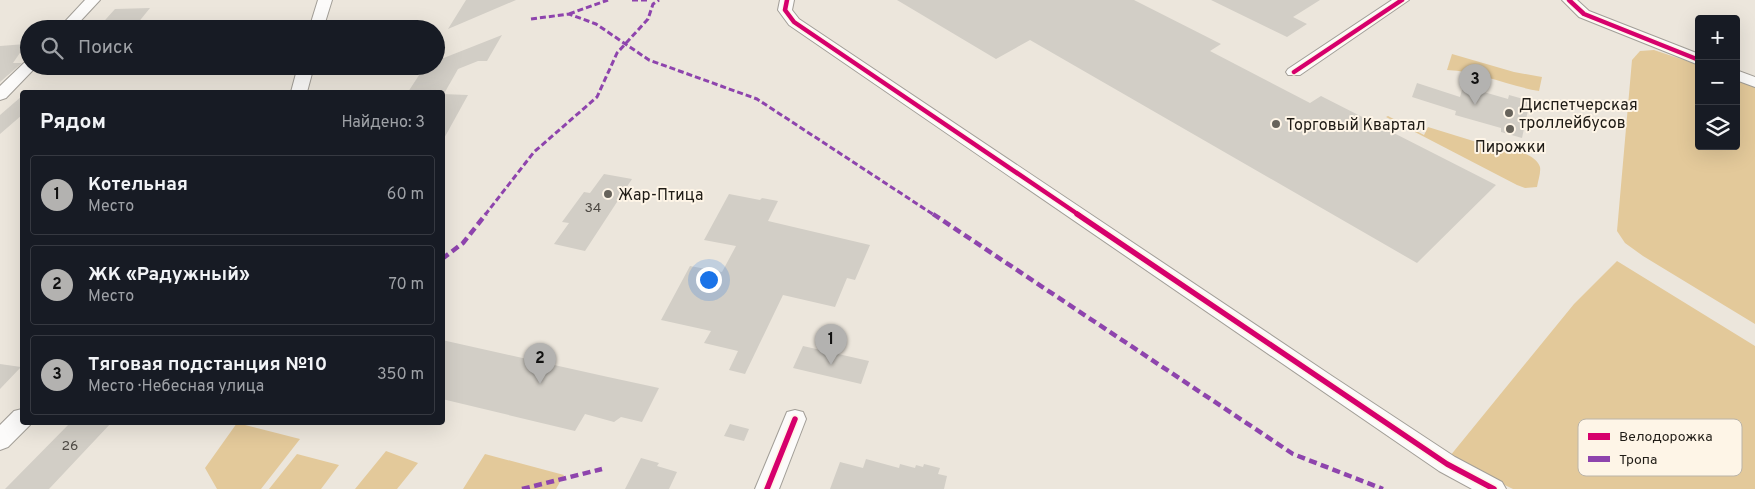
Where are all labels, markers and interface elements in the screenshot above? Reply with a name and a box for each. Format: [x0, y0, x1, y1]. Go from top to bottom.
map controls [1695, 15, 1740, 150]
button: + [1695, 15, 1740, 60]
search box [20, 20, 445, 75]
icon: search [38, 34, 66, 62]
text: Поиск [78, 36, 134, 60]
button: − [1695, 60, 1740, 105]
pin: 3 [1459, 64, 1491, 105]
place label: Диспетчерская троллейбусов [1519, 96, 1638, 134]
button: layers [1695, 105, 1740, 150]
marker: Диспетчерская троллейбусов [1503, 107, 1515, 119]
text: Рядом [40, 109, 106, 136]
text: Найдено: 3 [341, 113, 425, 133]
place label: Торговый Квартал [1286, 116, 1425, 136]
marker: Торговый Квартал [1270, 118, 1282, 130]
marker: Пирожки [1504, 123, 1516, 135]
place label: Пирожки [1475, 138, 1545, 158]
text: Котельная [88, 173, 188, 197]
text: 1 [54, 185, 60, 205]
text: 60 m [387, 185, 424, 205]
place label: Жар-Птица [618, 186, 703, 206]
marker: Жар-Птица [602, 188, 614, 200]
text: Место [88, 197, 134, 217]
house number: 34 [584, 200, 602, 217]
text: ЖК «Радужный» [88, 263, 250, 287]
your location [696, 267, 722, 293]
text: 2 [52, 275, 62, 295]
text: 70 m [389, 275, 424, 295]
text: Место [88, 287, 134, 307]
pin: 1 [815, 324, 847, 365]
pin: 2 [524, 343, 556, 384]
text: Тяговая подстанция №10 [88, 353, 327, 377]
text: 3 [52, 365, 62, 385]
text: 350 m [377, 365, 424, 385]
text: Место · Небесная улица [88, 377, 264, 397]
legend [1578, 419, 1742, 476]
text: Велодорожка [1619, 429, 1713, 446]
house number: 26 [62, 438, 78, 455]
text: Тропа [1619, 452, 1657, 469]

